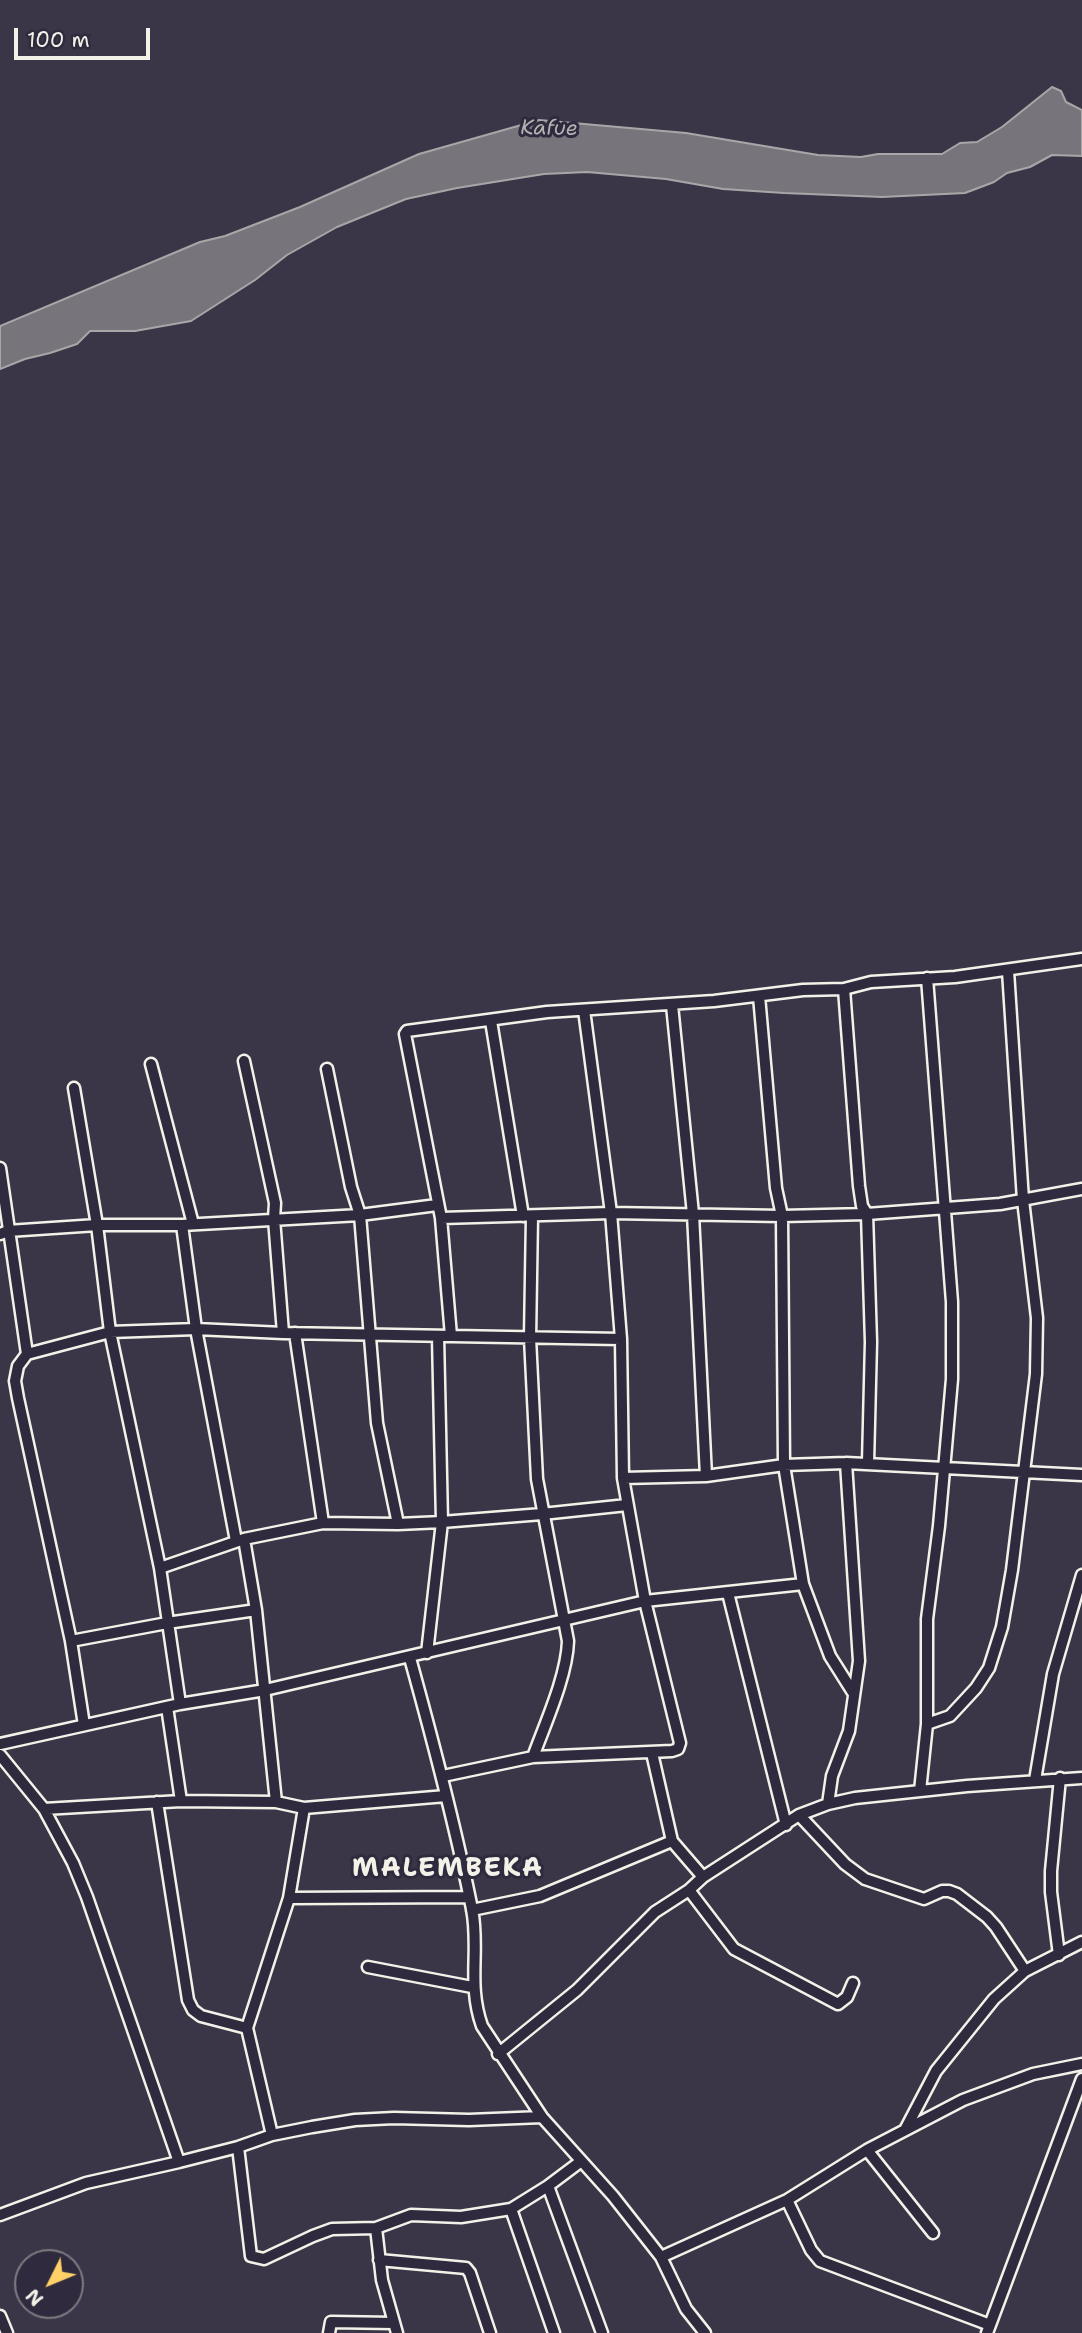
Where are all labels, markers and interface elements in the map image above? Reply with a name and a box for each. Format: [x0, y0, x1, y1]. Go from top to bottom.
scale bar [18, 14, 154, 58]
text: 100 m [27, 26, 90, 54]
water label: Kafue [520, 116, 578, 142]
district label: MALEMBEKA [353, 1853, 543, 1885]
north arrow [14, 2249, 84, 2319]
text: N [20, 2283, 49, 2311]

